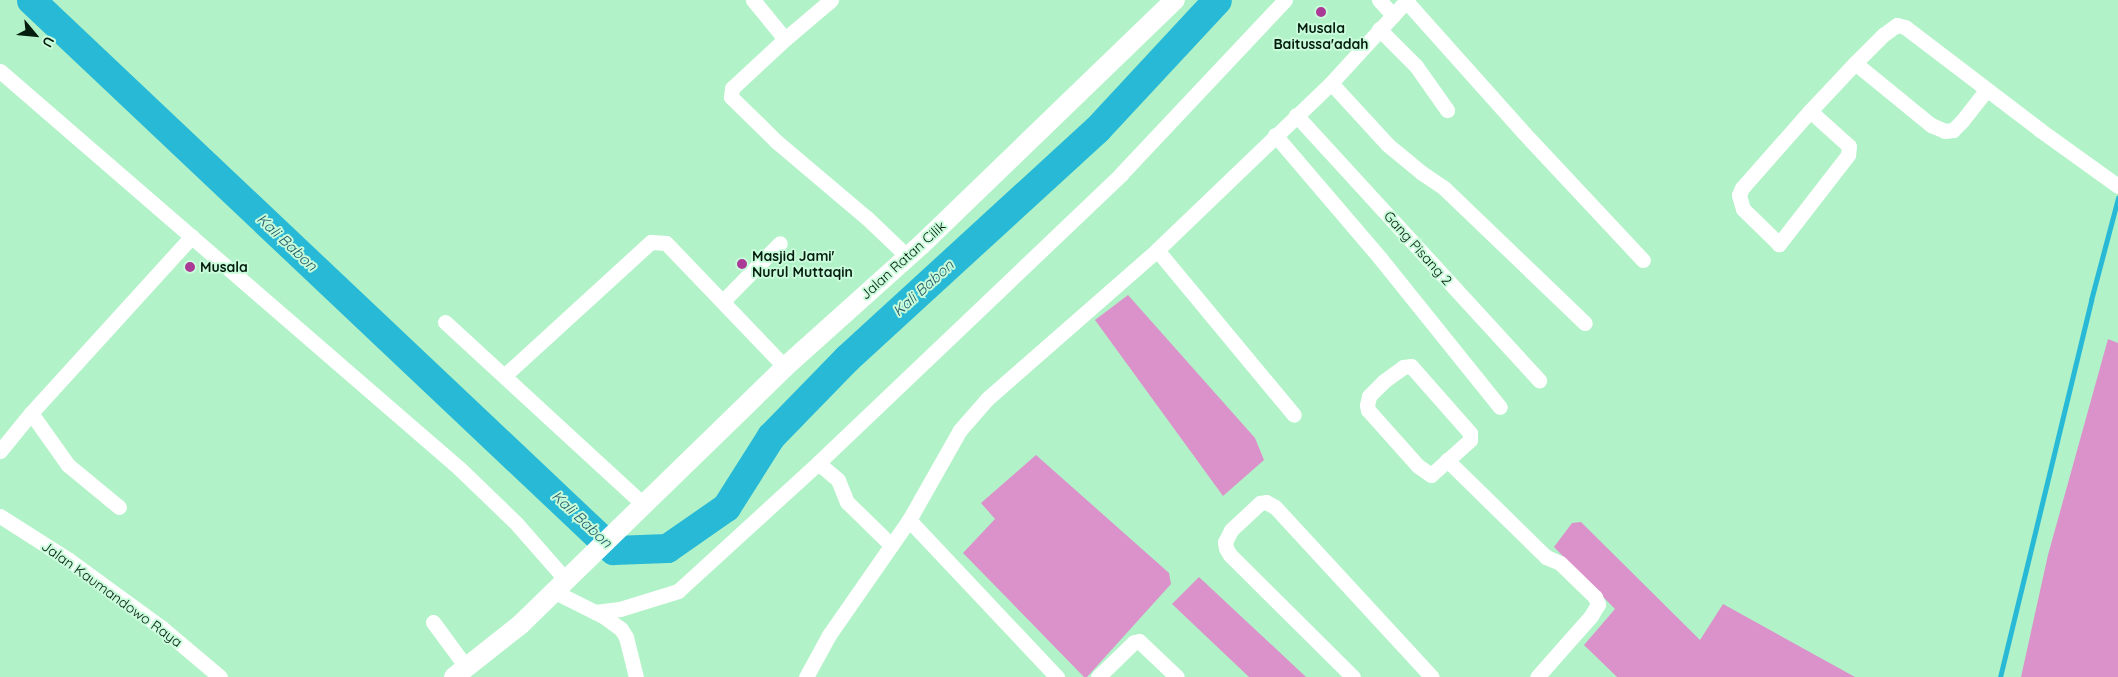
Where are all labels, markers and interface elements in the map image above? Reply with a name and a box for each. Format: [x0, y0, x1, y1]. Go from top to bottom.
marker: Musala Baitussa'adah [1315, 6, 1327, 18]
north arrow [10, 10, 60, 60]
place label: Musala Baitussa'adah [1273, 20, 1369, 52]
text: U [38, 33, 59, 51]
street label: Gang Pisang 2 [1380, 207, 1456, 289]
water label: Kali Babon [253, 210, 321, 274]
street label: Jalan Ratan Cilik [857, 217, 949, 303]
place label: Masjid Jami' Nurul Muttaqin [752, 248, 853, 280]
water label: Kali Babon [889, 256, 957, 320]
marker: Masjid Jami' Nurul Muttaqin [736, 258, 748, 270]
place label: Musala [200, 259, 248, 275]
marker: Musala [184, 261, 196, 273]
water label: Kali Babon [548, 487, 616, 551]
street label: Jalan Kaumandowo Raya [39, 537, 185, 651]

